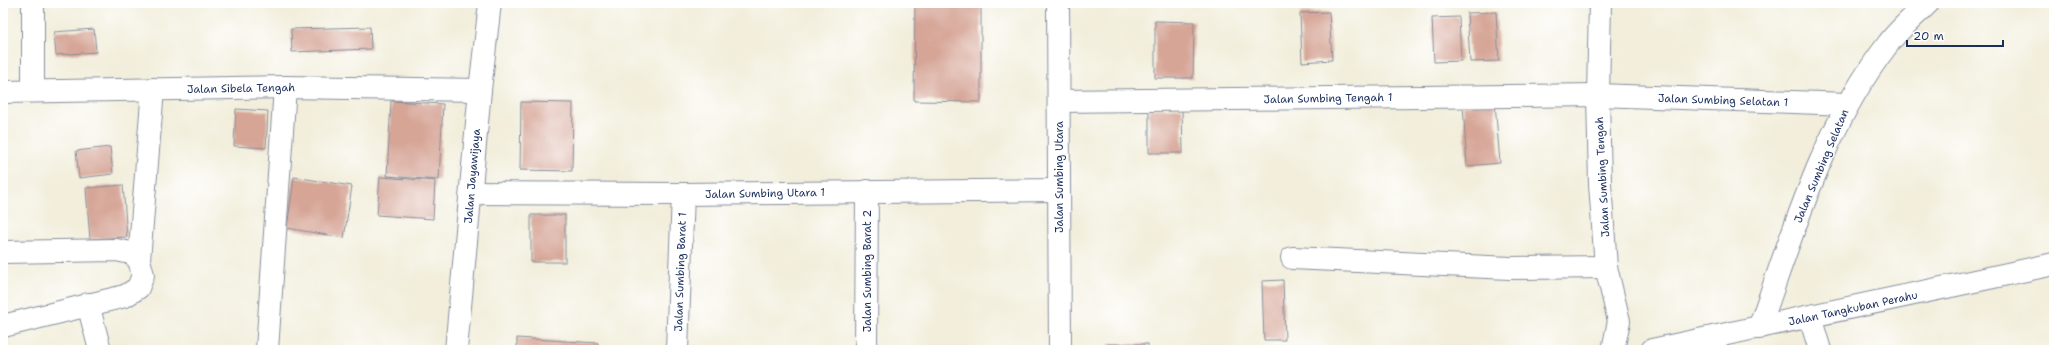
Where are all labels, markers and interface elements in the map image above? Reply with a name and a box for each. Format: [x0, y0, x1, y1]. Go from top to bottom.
scale bar [1907, 22, 2003, 48]
text: 20 m [1913, 28, 1944, 44]
street label: Jalan Sibela Tengah [187, 80, 295, 97]
street label: Jalan Sumbing Tengah 1 [1263, 90, 1393, 107]
street label: Jalan Sumbing Selatan 1 [1658, 91, 1788, 110]
street label: Jalan Sumbing Selatan [1791, 107, 1852, 225]
street label: Jalan Sumbing Tengah [1592, 116, 1613, 238]
street label: Jalan Sumbing Utara [1052, 121, 1067, 233]
street label: Jalan Jayawijaya [461, 128, 484, 224]
street label: Jalan Sumbing Utara 1 [705, 185, 825, 202]
street label: Jalan Sumbing Barat 2 [860, 210, 875, 332]
street label: Jalan Sumbing Barat 1 [671, 212, 690, 332]
street label: Jalan Tangkuban Perahu [1787, 287, 1919, 330]

